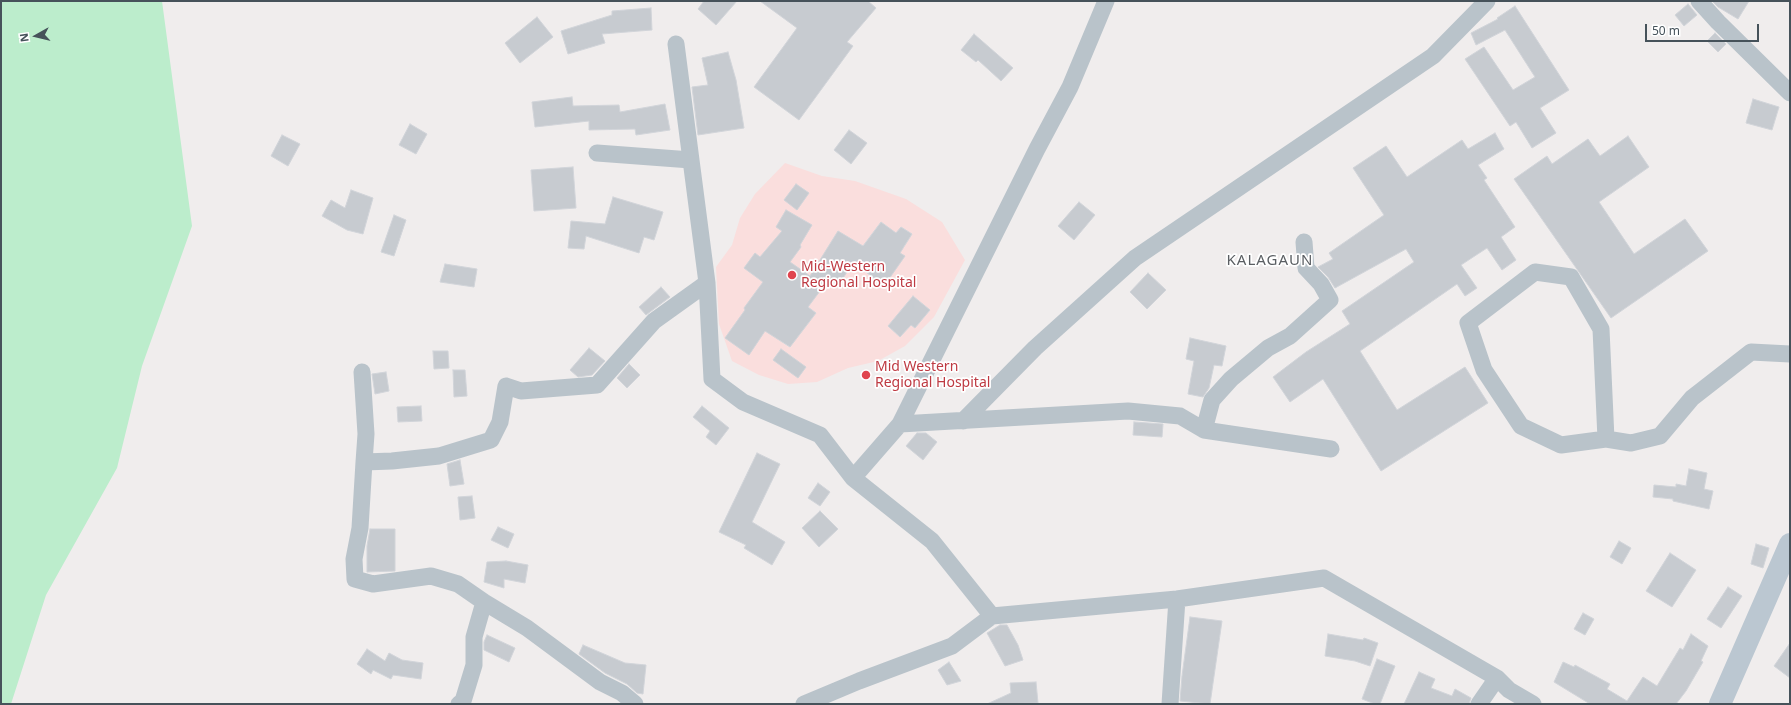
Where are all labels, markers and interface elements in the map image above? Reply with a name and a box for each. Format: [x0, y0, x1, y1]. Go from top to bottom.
north arrow [16, 16, 56, 56]
scale bar [1647, 16, 1761, 42]
text: 50 m [1652, 22, 1680, 39]
text: N [16, 32, 32, 43]
district label: KALAGAUN [1227, 252, 1313, 270]
place label: Mid-Western Regional Hospital [801, 259, 916, 292]
marker: Mid-Western Regional Hospital [786, 269, 798, 281]
place label: Mid Western Regional Hospital [875, 359, 990, 392]
marker: Mid Western Regional Hospital [860, 369, 872, 381]

